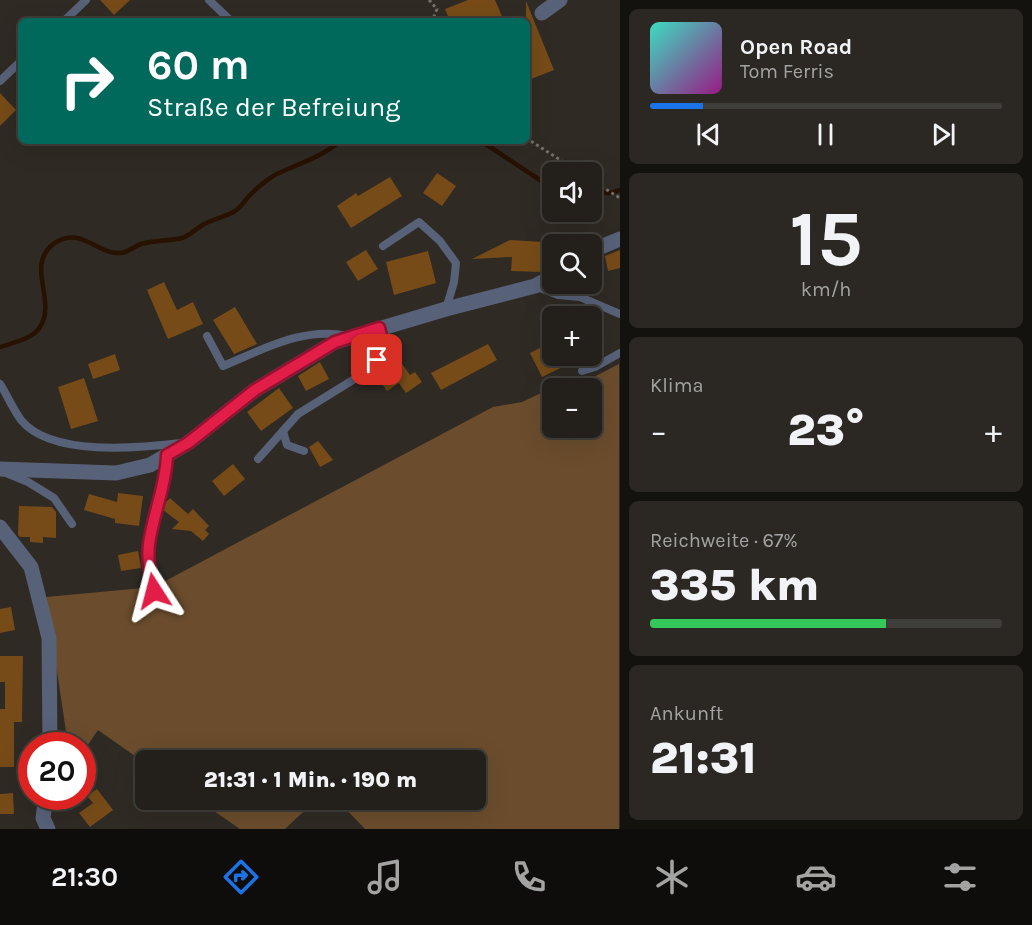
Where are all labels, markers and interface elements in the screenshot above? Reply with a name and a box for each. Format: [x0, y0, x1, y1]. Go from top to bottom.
text: Open Road [740, 34, 852, 60]
text: 60 m [147, 40, 250, 90]
icon: right [48, 42, 126, 120]
text: Tom Ferris [740, 60, 834, 83]
text: Straße der Befreiung [147, 91, 400, 123]
icon: previous [692, 118, 725, 151]
icon: pause [809, 118, 842, 151]
icon: next [927, 118, 960, 151]
map controls [542, 162, 602, 438]
button: sound [542, 162, 602, 222]
text: 15 [789, 193, 863, 285]
button: search [542, 234, 602, 294]
text: km/h [801, 278, 851, 301]
button: + [542, 306, 602, 366]
pin [351, 334, 402, 385]
icon: arrive [360, 343, 393, 376]
text: Klima [650, 374, 703, 397]
button: − [542, 378, 602, 438]
text: 23° [787, 404, 865, 456]
text: − [650, 412, 667, 450]
text: + [985, 412, 1002, 450]
text: Reichweite · 67% [650, 529, 798, 552]
position arrow [122, 559, 186, 623]
text: 335 km [650, 559, 819, 611]
text: Ankunft [650, 702, 723, 725]
speed limit sign: 20 [18, 732, 96, 810]
text: 21:31 [650, 732, 756, 784]
text: 21:31 · 1 Min. · 190 m [204, 767, 417, 793]
icon: directions [220, 856, 262, 898]
icon: music [364, 856, 406, 898]
icon: phone [508, 856, 550, 898]
icon: climate [651, 856, 693, 898]
icon: car [795, 856, 837, 898]
icon: filters [939, 856, 981, 898]
text: 21:30 [51, 861, 118, 893]

